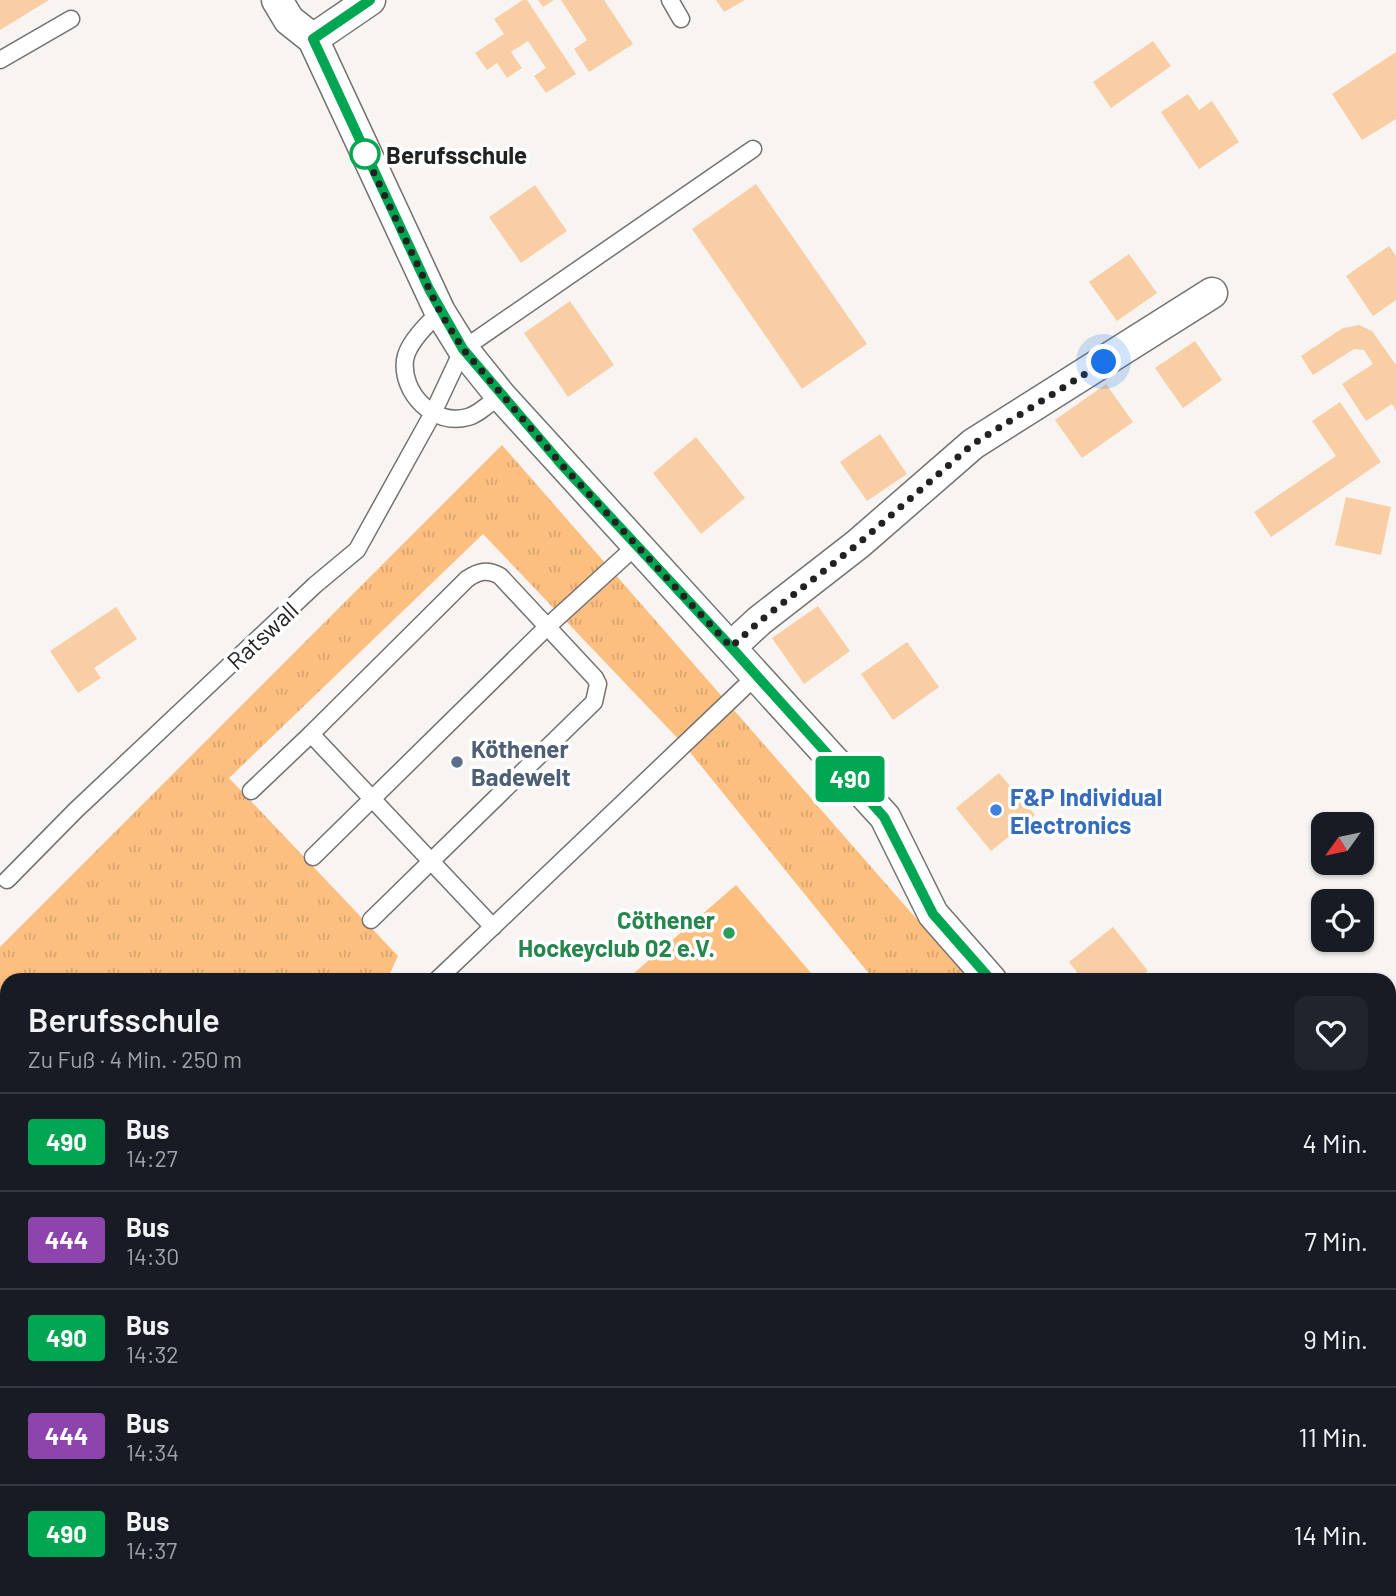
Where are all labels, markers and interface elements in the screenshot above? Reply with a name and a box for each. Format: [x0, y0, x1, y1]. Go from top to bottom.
marker: Berufsschule [350, 139, 380, 169]
place label: Berufsschule [386, 140, 527, 169]
your location [1086, 344, 1121, 379]
street label: Ratswall [220, 595, 304, 675]
place label: Köthener Badewelt [471, 734, 571, 791]
marker: Köthener Badewelt [449, 754, 465, 770]
line badge: 490 [810, 756, 890, 802]
text: 490 [830, 764, 870, 793]
place label: F&P Individual Electronics [1010, 782, 1162, 839]
marker: F&P Individual Electronics [988, 802, 1004, 818]
north arrow [1311, 812, 1374, 875]
map controls [1311, 812, 1374, 952]
button: locate [1311, 889, 1374, 952]
place label: Cöthener Hockeyclub 02 e.V. [518, 905, 715, 962]
marker: Cöthener Hockeyclub 02 e.V. [721, 925, 737, 941]
button: heart [1294, 996, 1368, 1070]
text: Berufsschule [28, 999, 220, 1039]
text: Zu Fuß · 4 Min. · 250 m [28, 1045, 242, 1073]
text: Bus [126, 1113, 169, 1144]
text: 490 [46, 1127, 87, 1156]
text: 4 Min. [1303, 1127, 1368, 1158]
text: 14:27 [126, 1144, 178, 1172]
text: Bus [126, 1211, 169, 1242]
text: 444 [45, 1225, 88, 1254]
text: 7 Min. [1305, 1225, 1368, 1256]
text: 14:30 [126, 1242, 179, 1270]
text: Bus [126, 1309, 169, 1340]
text: 490 [46, 1323, 87, 1352]
text: 9 Min. [1303, 1323, 1368, 1354]
text: 14:32 [126, 1340, 179, 1368]
text: Bus [126, 1407, 169, 1438]
text: 444 [45, 1421, 88, 1450]
text: 11 Min. [1299, 1421, 1368, 1452]
text: 14:34 [126, 1438, 179, 1466]
text: Bus [126, 1505, 169, 1536]
text: 490 [46, 1519, 87, 1548]
text: 14 Min. [1293, 1519, 1368, 1550]
text: 14:37 [126, 1536, 177, 1564]

